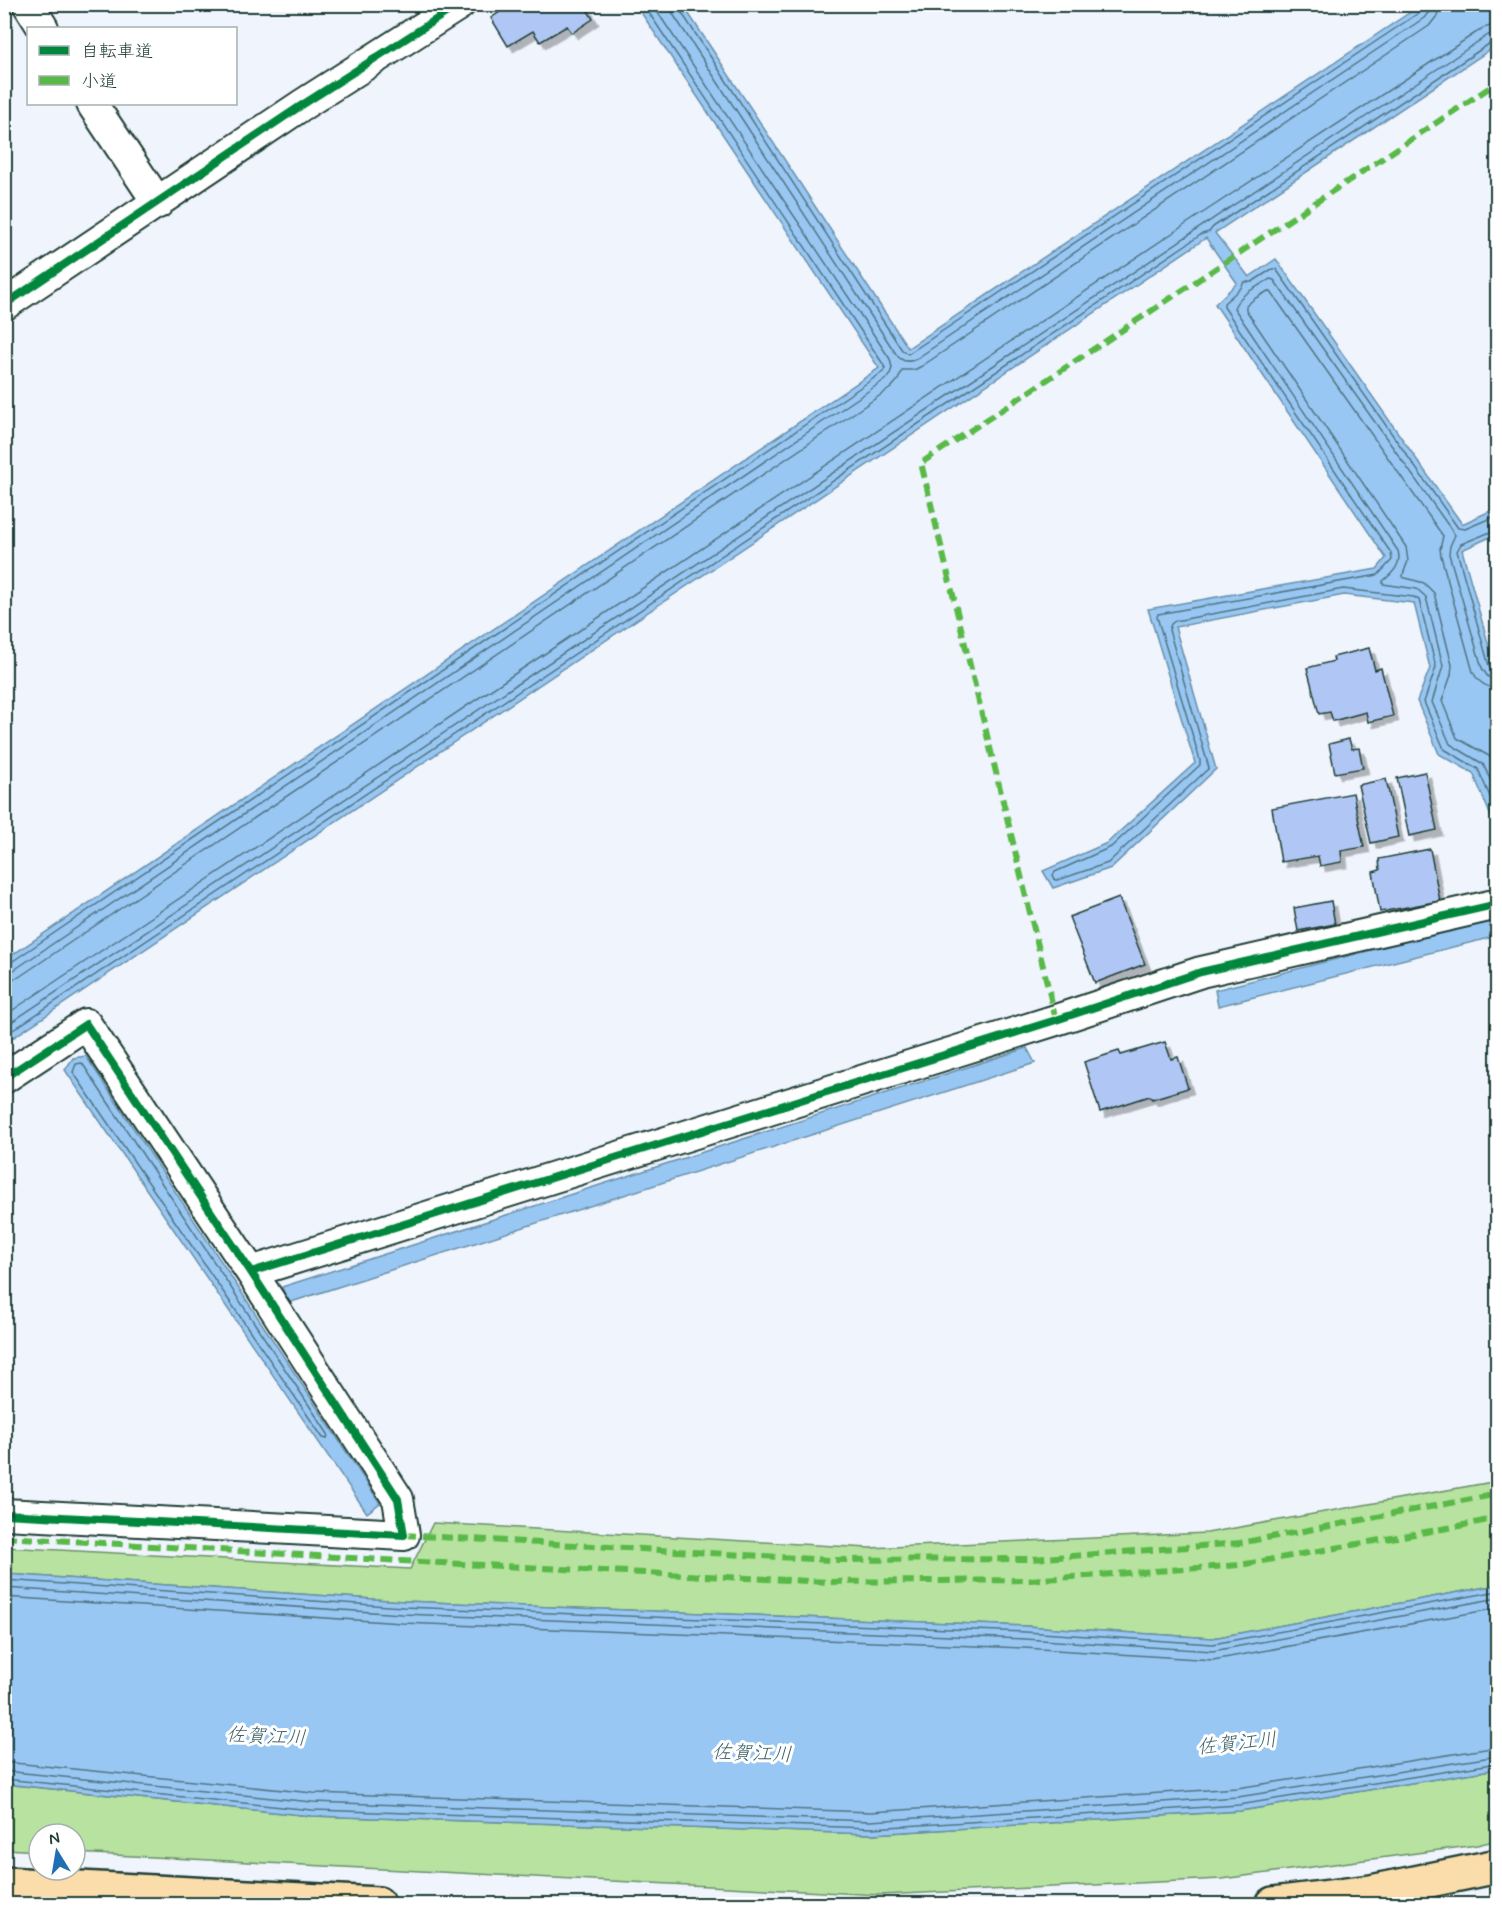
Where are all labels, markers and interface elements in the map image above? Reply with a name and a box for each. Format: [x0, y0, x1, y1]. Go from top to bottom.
legend [27, 27, 237, 105]
text: 自転車道 [81, 40, 153, 64]
text: 小道 [81, 70, 117, 94]
water label: 佐賀江川 [225, 1721, 307, 1753]
water label: 佐賀江川 [1196, 1726, 1278, 1762]
water label: 佐賀江川 [712, 1739, 792, 1769]
north arrow [27, 1822, 87, 1882]
text: N [47, 1827, 62, 1850]

